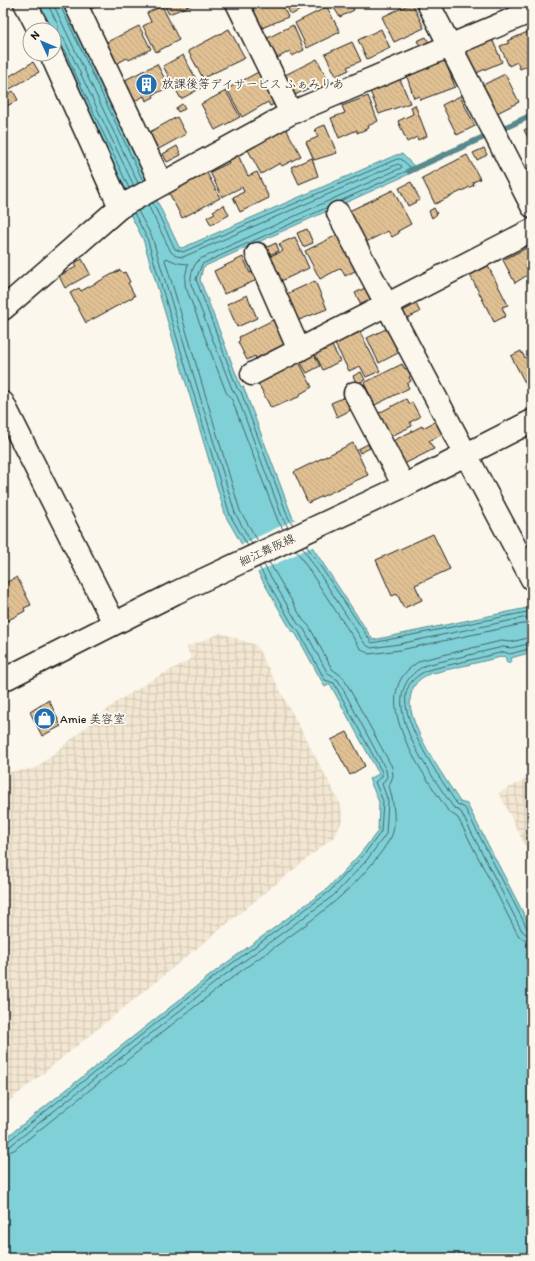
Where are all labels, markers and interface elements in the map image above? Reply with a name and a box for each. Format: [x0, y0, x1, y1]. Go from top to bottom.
north arrow [22, 22, 62, 62]
text: N [28, 28, 42, 43]
building icon: 放課後等デイサービス ふぁみりあ [133, 71, 159, 97]
place label: 放課後等デイサービス ふぁみりあ [162, 77, 344, 91]
street label: 細江舞阪線 [237, 531, 297, 569]
shop icon: Amie 美容室 [32, 706, 58, 732]
place label: Amie 美容室 [60, 712, 125, 726]

